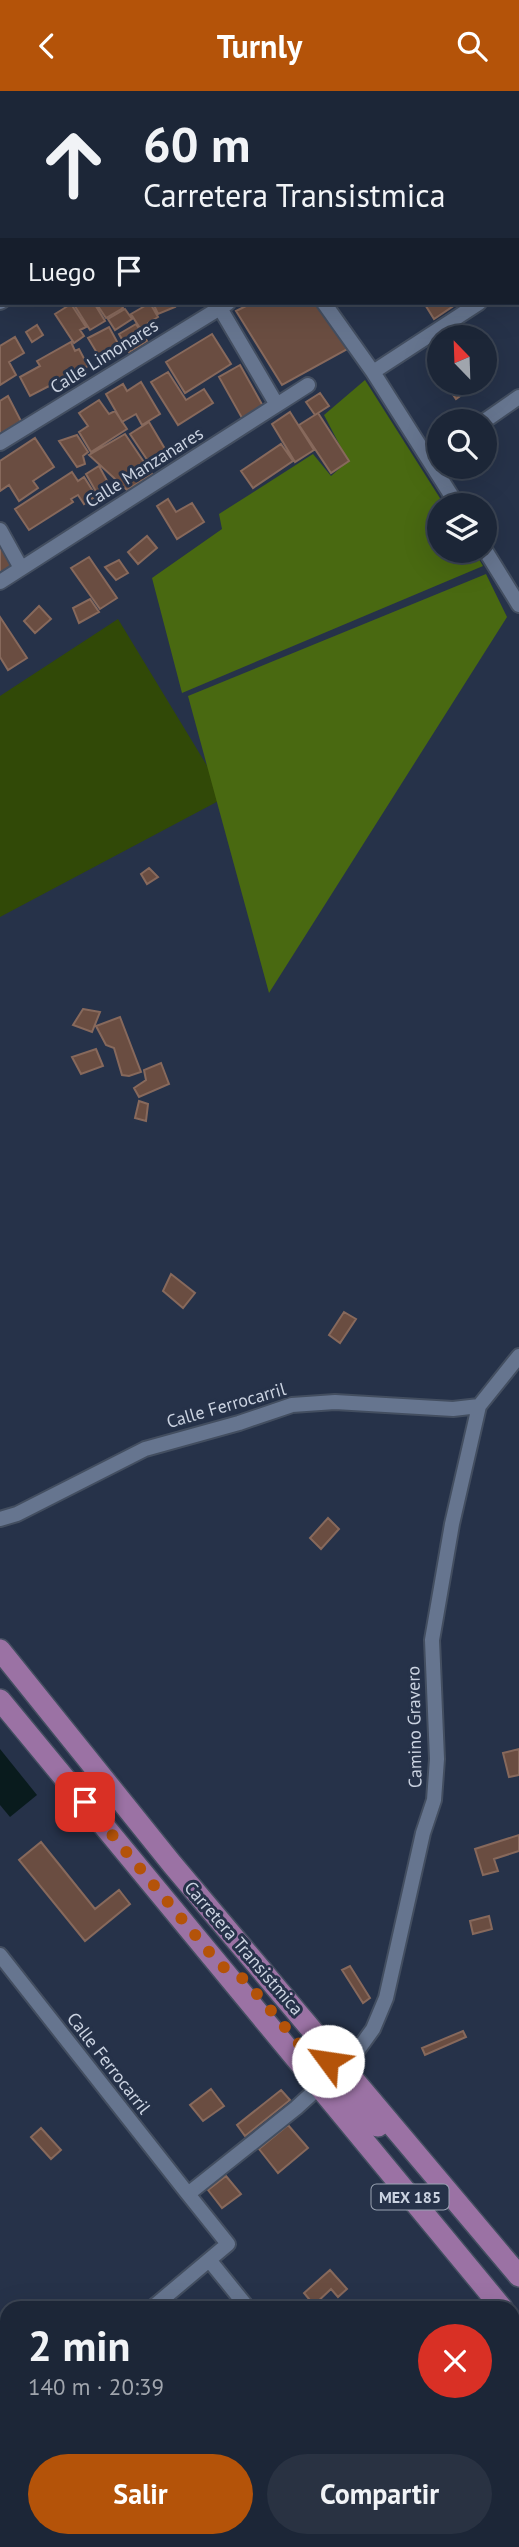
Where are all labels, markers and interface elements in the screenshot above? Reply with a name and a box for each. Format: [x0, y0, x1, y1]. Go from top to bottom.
text: Turnly [217, 25, 302, 67]
icon: back [28, 27, 66, 65]
icon: search [453, 27, 491, 65]
text: 60 m [143, 112, 250, 176]
icon: ahead [28, 119, 119, 210]
text: Carretera Transistmica [143, 174, 446, 216]
icon: arrive [110, 252, 148, 290]
text: Luego [28, 255, 96, 288]
street label: Calle Limonares [46, 314, 162, 398]
north arrow [427, 325, 497, 395]
map controls [427, 325, 497, 563]
button: search [427, 409, 497, 479]
street label: Calle Manzanares [81, 421, 207, 513]
button: layers [427, 493, 497, 563]
street label: Calle Ferrocarril [164, 1377, 289, 1433]
street label: Camino Gravero [401, 1666, 427, 1788]
pin [55, 1772, 115, 1832]
icon: arrive [66, 1783, 104, 1821]
street label: Carretera Transistmica [179, 1876, 309, 2020]
street label: Calle Ferrocarril [62, 2007, 156, 2119]
position arrow [291, 2024, 365, 2098]
road number: MEX 185 [372, 2185, 448, 2209]
text: 2 min [28, 2318, 130, 2373]
button: close [418, 2324, 492, 2398]
text: 140 m · 20:39 [28, 2372, 164, 2401]
button: Salir [28, 2454, 253, 2534]
button: Compartir [267, 2454, 492, 2534]

